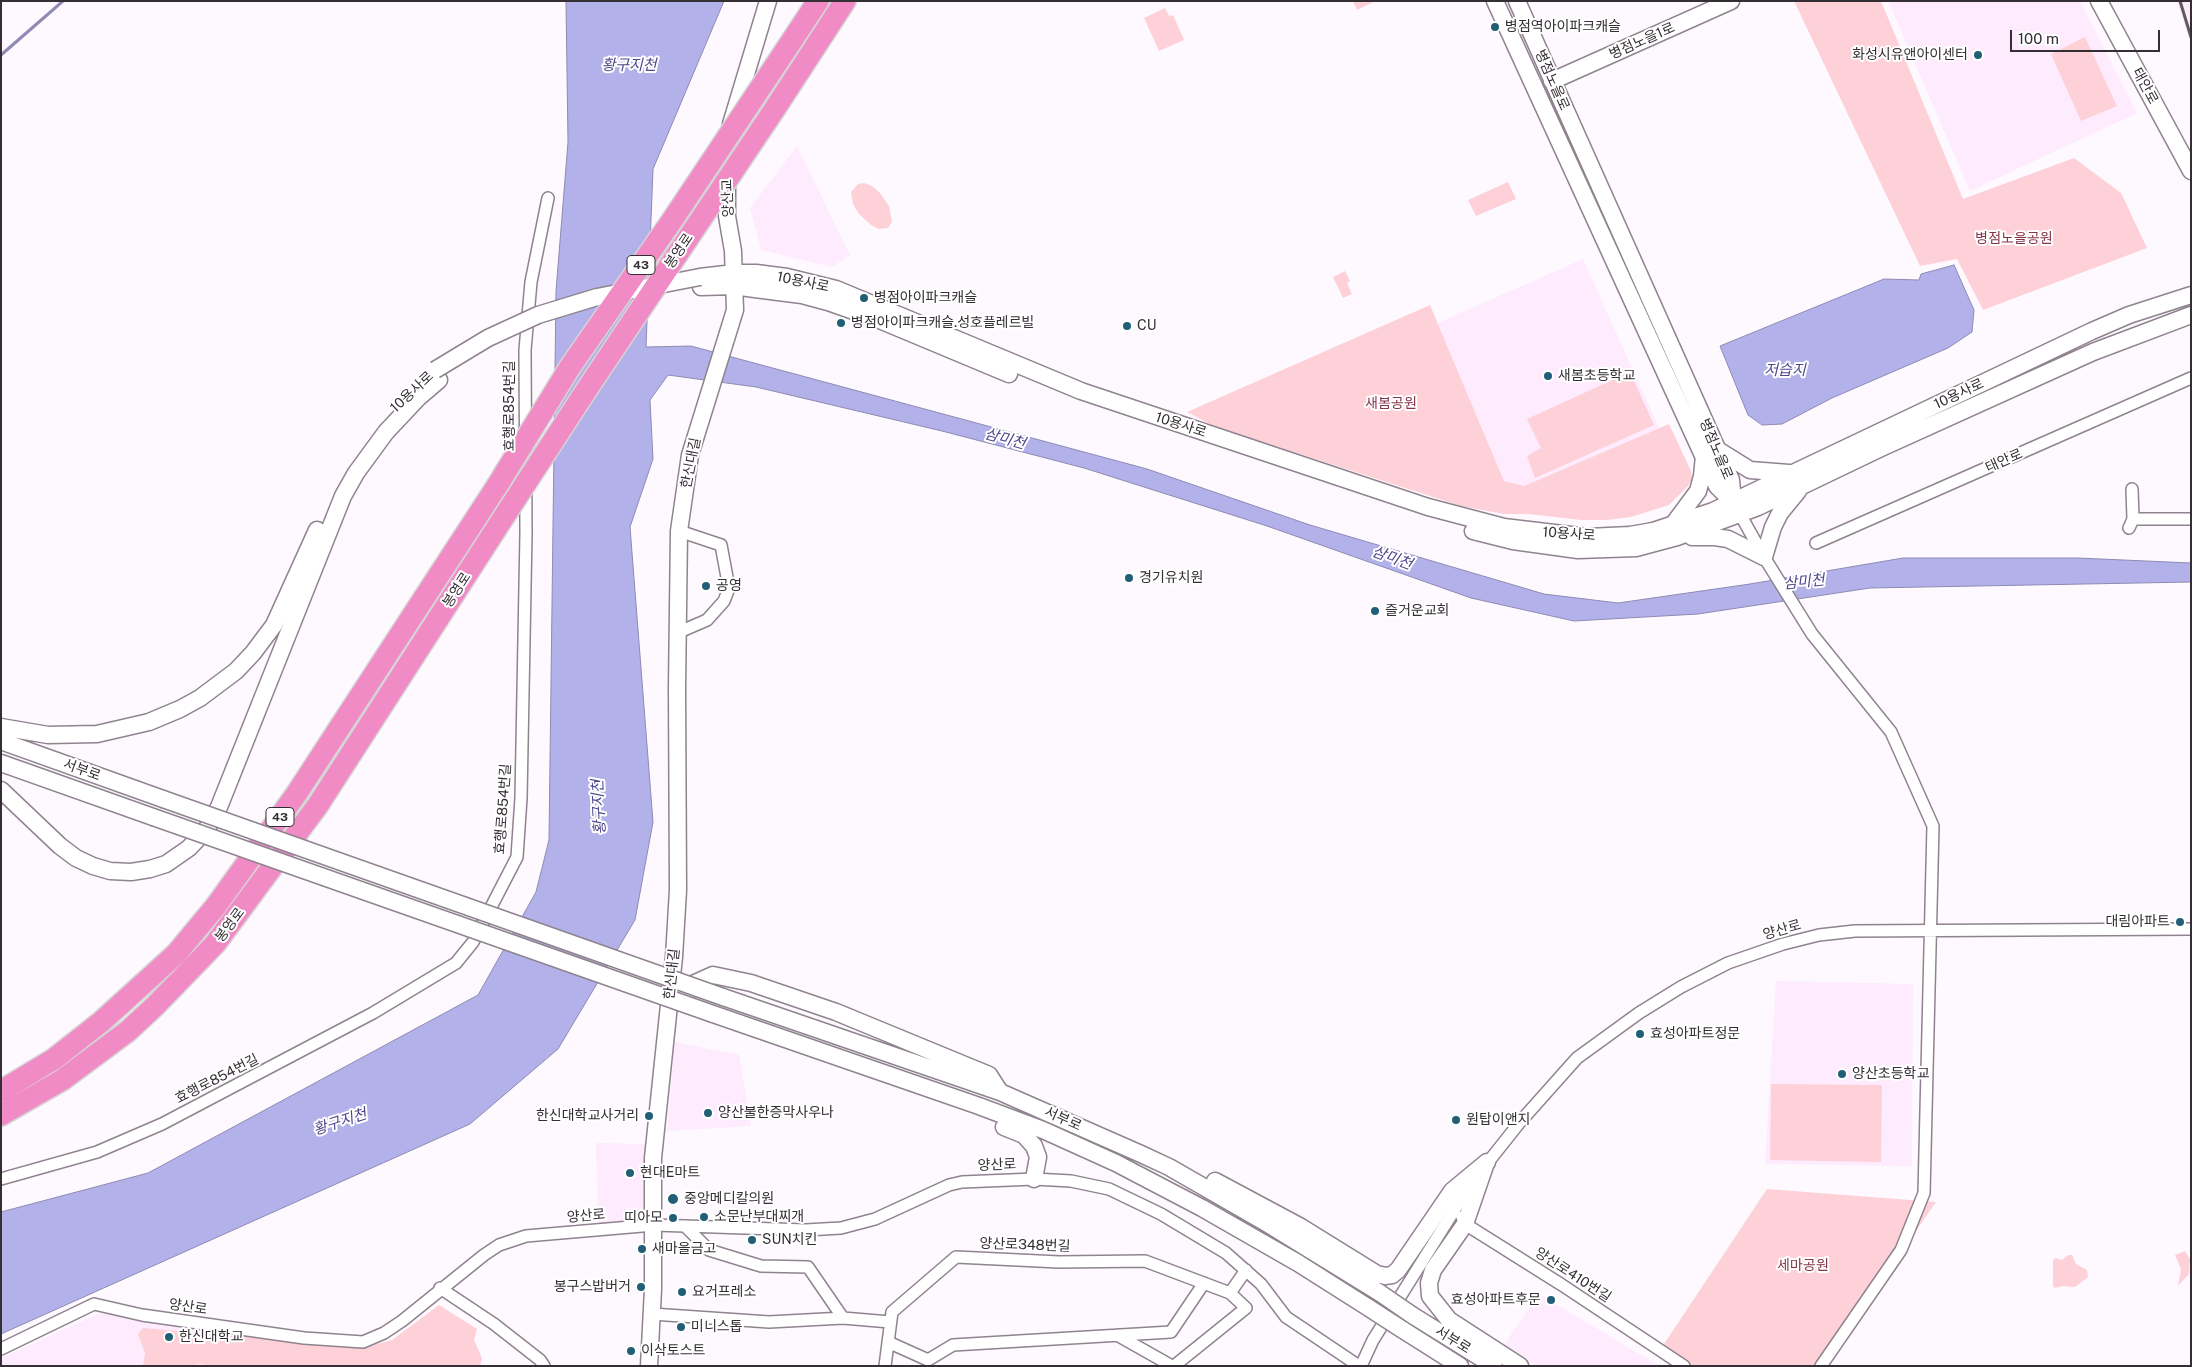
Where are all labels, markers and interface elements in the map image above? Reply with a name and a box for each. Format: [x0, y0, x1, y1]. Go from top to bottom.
place label: 병점역아이파크캐슬 [1505, 19, 1621, 35]
street label: 병점노을1로 [1607, 19, 1677, 63]
scale bar [2012, 20, 2162, 52]
marker: 병점역아이파크캐슬 [1489, 21, 1501, 33]
text: 100 m [2018, 30, 2059, 47]
street label: 병점노을로 [1531, 47, 1573, 113]
place label: 화성시유앤아이센터 [1852, 47, 1968, 63]
marker: 화성시유앤아이센터 [1972, 49, 1984, 61]
water label: 황구지천 [601, 56, 657, 74]
street label: 태안로 [2129, 65, 2161, 107]
street label: 양산교 [719, 178, 737, 218]
street label: 봉영로 [661, 230, 697, 272]
park label: 병점노을공원 [1975, 231, 2053, 247]
road number: 43 [627, 256, 655, 274]
street label: 10용사로 [775, 268, 831, 296]
place label: 병점아이파크캐슬 [874, 290, 977, 306]
marker: 병점아이파크캐슬 [858, 292, 870, 304]
place label: 병점아이파크캐슬.성호플레르빌 [851, 315, 1034, 331]
marker: 병점아이파크캐슬.성호플레르빌 [835, 317, 847, 329]
place label: CU [1137, 318, 1156, 334]
marker: CU [1121, 320, 1133, 332]
street label: 효행로854번길 [502, 360, 518, 452]
water label: 저습지 [1764, 361, 1806, 379]
street label: 10용사로 [387, 368, 437, 416]
place label: 새봄초등학교 [1558, 368, 1635, 384]
marker: 새봄초등학교 [1542, 370, 1554, 382]
street label: 10용사로 [1931, 375, 1987, 413]
park label: 새봄공원 [1365, 396, 1417, 412]
street label: 10용사로 [1153, 409, 1209, 441]
street label: 병점노을로 [1696, 416, 1736, 482]
water label: 삼미천 [983, 425, 1027, 453]
street label: 한신대길 [678, 436, 704, 490]
street label: 태안로 [1983, 445, 2025, 477]
street label: 10용사로 [1542, 524, 1596, 544]
water label: 삼미천 [1369, 542, 1415, 574]
street label: 봉영로 [439, 569, 475, 611]
place label: 경기유치원 [1139, 570, 1203, 586]
water label: 삼미천 [1782, 571, 1826, 593]
marker: 경기유치원 [1123, 572, 1135, 584]
place label: 공영 [716, 578, 742, 594]
marker: 공영 [700, 580, 712, 592]
place label: 즐거운교회 [1385, 603, 1449, 619]
marker: 즐거운교회 [1369, 605, 1381, 617]
street label: 서부로 [61, 755, 103, 785]
street label: 효행로854번길 [491, 763, 515, 855]
water label: 황구지천 [589, 779, 609, 835]
road number: 43 [266, 808, 294, 826]
street label: 봉영로 [212, 905, 248, 945]
place label: 대림아파트 [2106, 914, 2170, 930]
marker: 대림아파트 [2174, 916, 2186, 928]
street label: 양산로 [1761, 917, 1803, 943]
street label: 한신대길 [661, 948, 683, 1000]
place label: 효성아파트정문 [1650, 1026, 1740, 1042]
marker: 효성아파트정문 [1634, 1028, 1646, 1040]
street label: 효행로854번길 [173, 1051, 261, 1107]
place label: 양산초등학교 [1852, 1066, 1929, 1082]
marker: 양산초등학교 [1836, 1068, 1848, 1080]
street label: 서부로 [1042, 1103, 1084, 1135]
water label: 황구지천 [311, 1105, 369, 1139]
place label: 양산불한증막사우나 [718, 1105, 834, 1121]
marker: 양산불한증막사우나 [702, 1107, 714, 1119]
place label: 한신대학교사거리 [536, 1108, 639, 1124]
marker: 한신대학교사거리 [643, 1110, 655, 1122]
place label: 원탑이앤지 [1466, 1112, 1530, 1128]
marker: 원탑이앤지 [1450, 1114, 1462, 1126]
street label: 양산로 [977, 1156, 1017, 1174]
place label: 현대E마트 [640, 1165, 700, 1181]
marker: 현대E마트 [624, 1167, 636, 1179]
place label: 중앙메디칼의원 [684, 1191, 774, 1207]
marker: 중앙메디칼의원 [666, 1192, 680, 1206]
street label: 양산로 [566, 1206, 606, 1226]
place label: 소문난부대찌개 [714, 1209, 804, 1225]
place label: 띠아모 [624, 1210, 663, 1226]
marker: 소문난부대찌개 [698, 1211, 710, 1223]
marker: 띠아모 [667, 1212, 679, 1224]
place label: SUN치킨 [762, 1232, 818, 1248]
marker: SUN치킨 [746, 1234, 758, 1246]
street label: 양산로348번길 [979, 1235, 1071, 1255]
place label: 새마을금고 [652, 1241, 716, 1257]
marker: 새마을금고 [636, 1243, 648, 1255]
street label: 양산로410번길 [1532, 1244, 1614, 1306]
park label: 세마공원 [1777, 1258, 1829, 1274]
place label: 봉구스밥버거 [554, 1279, 631, 1295]
marker: 봉구스밥버거 [635, 1281, 647, 1293]
place label: 요거프레소 [692, 1284, 756, 1300]
marker: 요거프레소 [676, 1286, 688, 1298]
place label: 효성아파트후문 [1451, 1292, 1541, 1308]
marker: 효성아파트후문 [1545, 1294, 1557, 1306]
street label: 양산로 [168, 1296, 208, 1318]
place label: 미니스톱 [691, 1319, 743, 1335]
marker: 미니스톱 [675, 1321, 687, 1333]
street label: 서부로 [1432, 1323, 1474, 1357]
place label: 한신대학교 [179, 1329, 243, 1345]
marker: 한신대학교 [163, 1331, 175, 1343]
place label: 이삭토스트 [641, 1343, 705, 1359]
marker: 이삭토스트 [625, 1345, 637, 1357]

